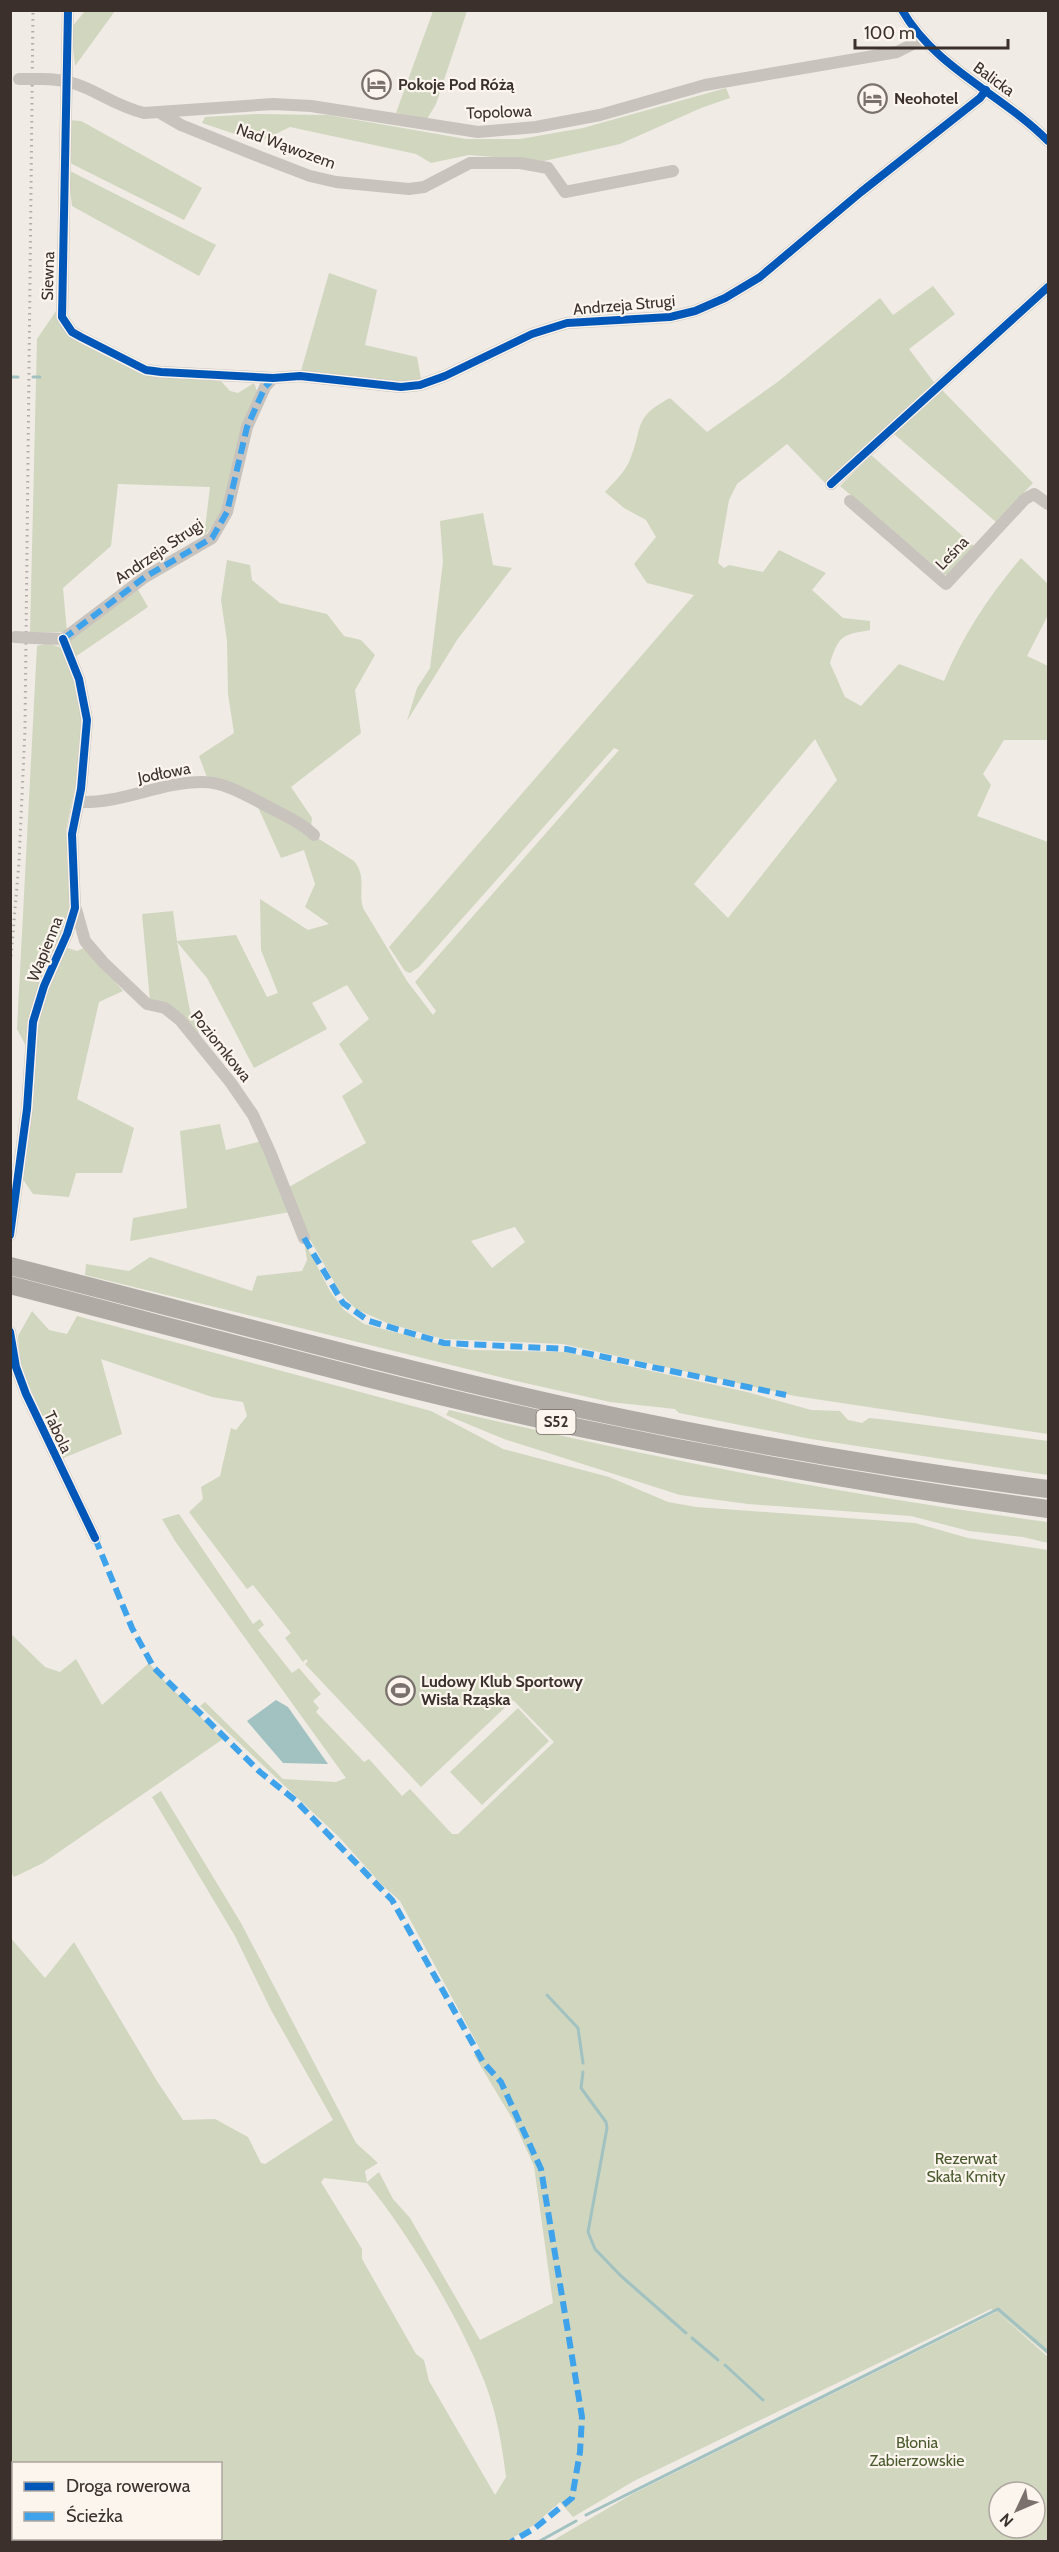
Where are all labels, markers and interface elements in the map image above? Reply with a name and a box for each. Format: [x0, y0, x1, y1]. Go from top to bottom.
scale bar [855, 12, 1008, 50]
text: 100 m [864, 22, 915, 44]
street label: Balicka [970, 58, 1019, 101]
hotel icon: Pokoje Pod Różą [361, 68, 393, 100]
place label: Pokoje Pod Różą [398, 75, 515, 94]
hotel icon: Neohotel [857, 82, 889, 114]
place label: Neohotel [894, 89, 958, 108]
street label: Topolowa [466, 101, 532, 123]
street label: Nad Wąwozem [234, 119, 338, 173]
street label: Siewna [38, 251, 58, 301]
street label: Andrzeja Strugi [572, 291, 676, 319]
street label: Andrzeja Strugi [111, 514, 207, 588]
street label: Leśna [932, 532, 973, 574]
street label: Jodłowa [135, 759, 192, 788]
street label: Wapienna [23, 914, 67, 984]
street label: Poziomkowa [187, 1007, 256, 1086]
street label: Tabola [40, 1408, 76, 1456]
road number: S52 [536, 1410, 576, 1434]
place label: Ludowy Klub Sportowy Wisła Rząska [421, 1672, 583, 1709]
sports icon: Ludowy Klub Sportowy Wisła Rząska [384, 1674, 416, 1706]
park label: Rezerwat Skała Kmity [926, 2149, 1006, 2186]
park label: Błonia Zabierzowskie [870, 2433, 964, 2470]
legend [12, 2462, 222, 2540]
text: Droga rowerowa [66, 2475, 191, 2497]
north arrow [987, 2480, 1047, 2540]
text: Ścieżka [66, 2505, 123, 2527]
text: N [996, 2509, 1017, 2531]

